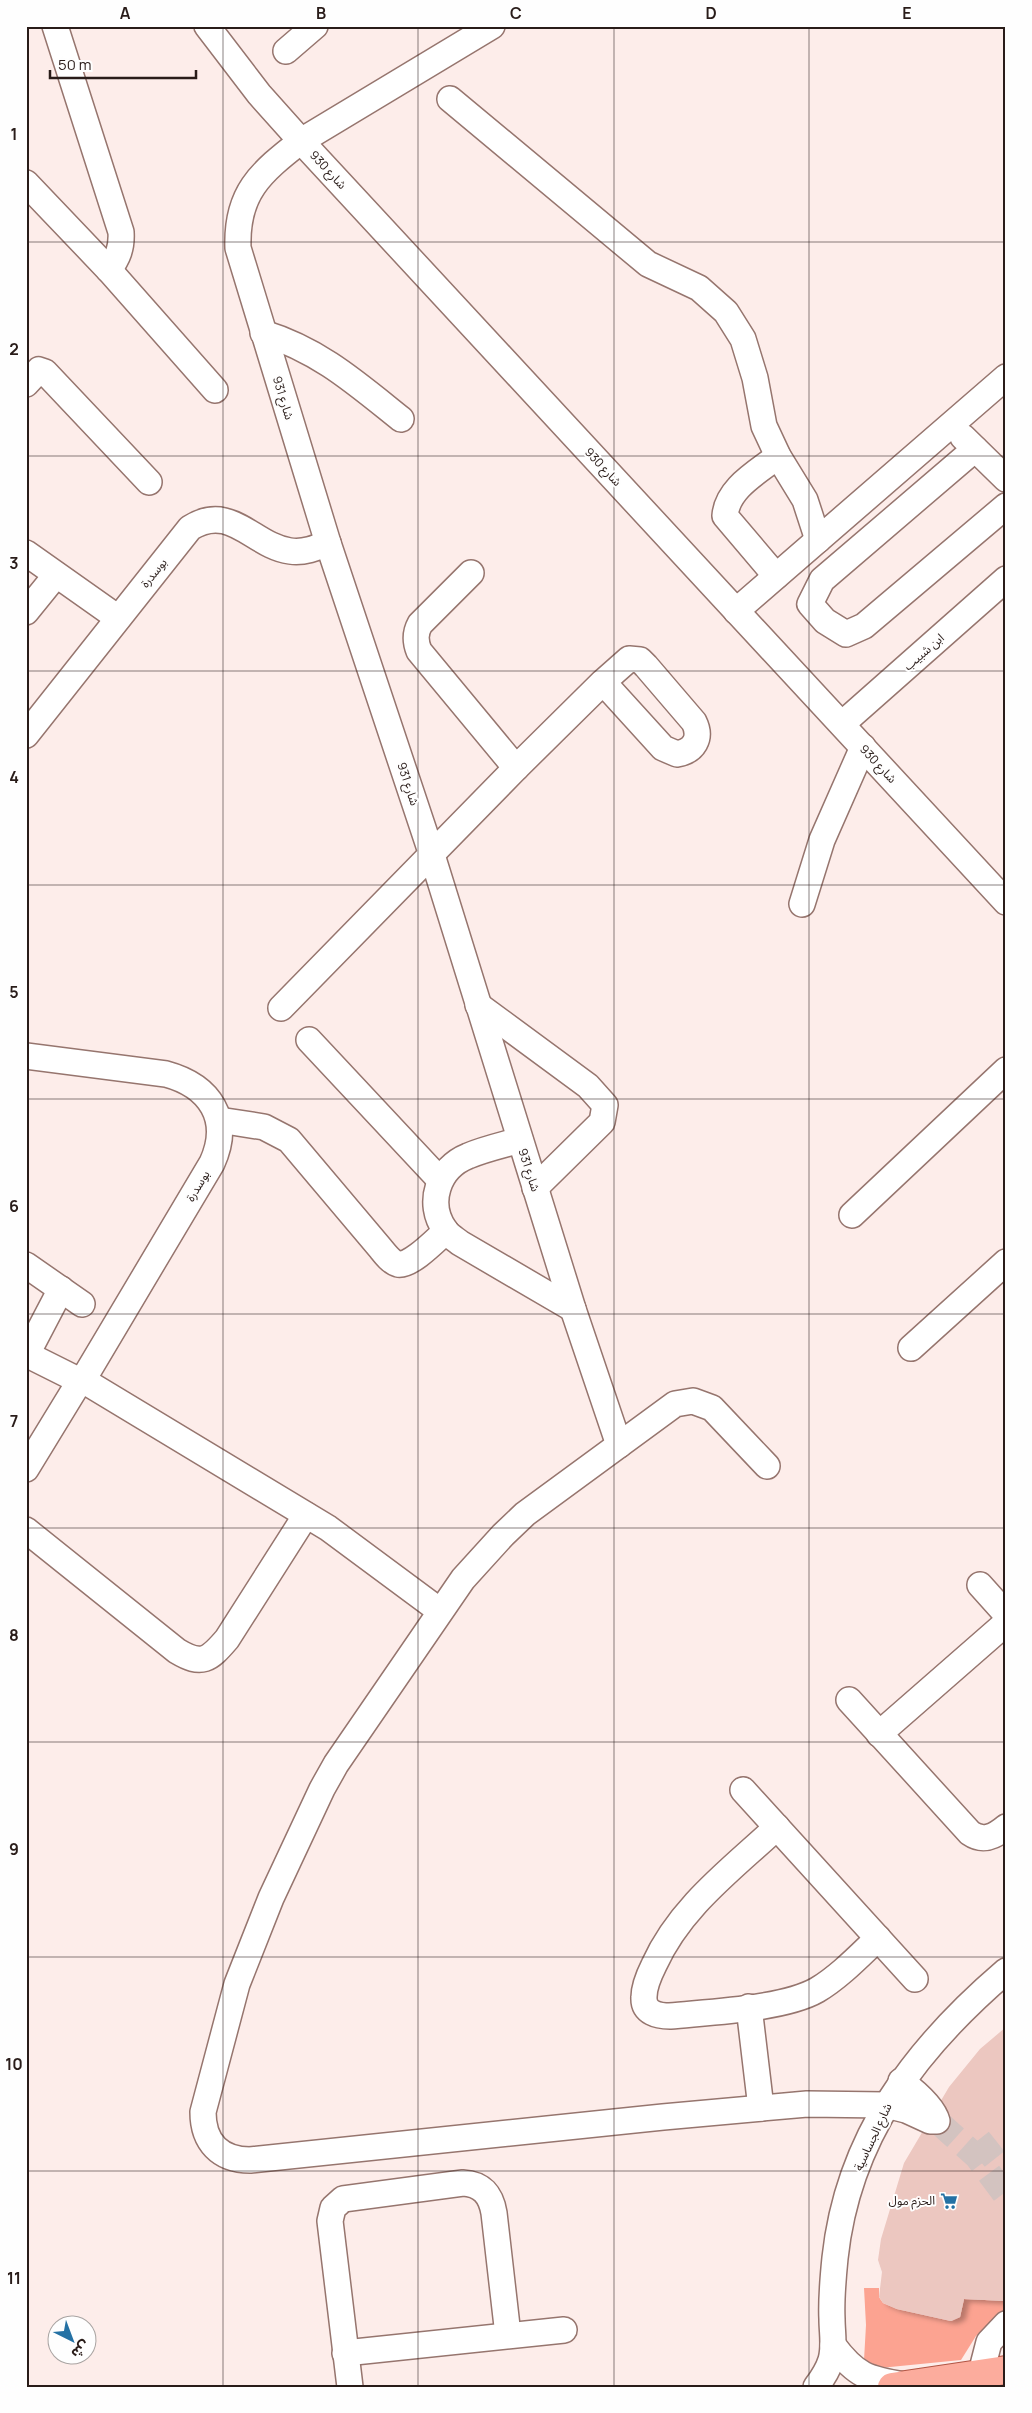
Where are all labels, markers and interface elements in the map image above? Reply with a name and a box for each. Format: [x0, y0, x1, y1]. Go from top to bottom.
text: A [120, 2, 131, 24]
text: B [316, 2, 326, 24]
text: C [510, 2, 522, 24]
text: D [705, 2, 717, 24]
text: E [902, 2, 912, 24]
scale bar [50, 48, 196, 80]
text: 50 m [58, 54, 92, 75]
text: 1 [10, 123, 18, 145]
street label: شارع 930 [305, 147, 351, 193]
text: 2 [9, 338, 19, 360]
street label: شارع 931 [268, 374, 298, 422]
street label: شارع 930 [580, 444, 626, 490]
text: 3 [9, 552, 19, 574]
street label: بوسدرة [136, 554, 171, 591]
street label: ابن شبيب [900, 629, 948, 674]
street label: شارع 930 [855, 741, 901, 787]
street label: شارع 931 [393, 760, 423, 808]
text: 4 [9, 766, 19, 788]
text: 5 [9, 981, 19, 1003]
street label: شارع 931 [514, 1146, 544, 1194]
street label: بوسدرة [182, 1167, 213, 1204]
text: 6 [9, 1195, 19, 1217]
text: 7 [10, 1410, 18, 1432]
text: 8 [9, 1624, 19, 1646]
text: 9 [9, 1838, 19, 1860]
text: 10 [5, 2053, 23, 2075]
street label: شارع الجساسية [849, 2100, 897, 2174]
supermarket icon: الحزم مول [939, 2191, 959, 2211]
place label: الحزم مول [889, 2192, 935, 2210]
text: 11 [7, 2267, 21, 2289]
north arrow [48, 2316, 98, 2366]
text: ش [68, 2337, 95, 2364]

